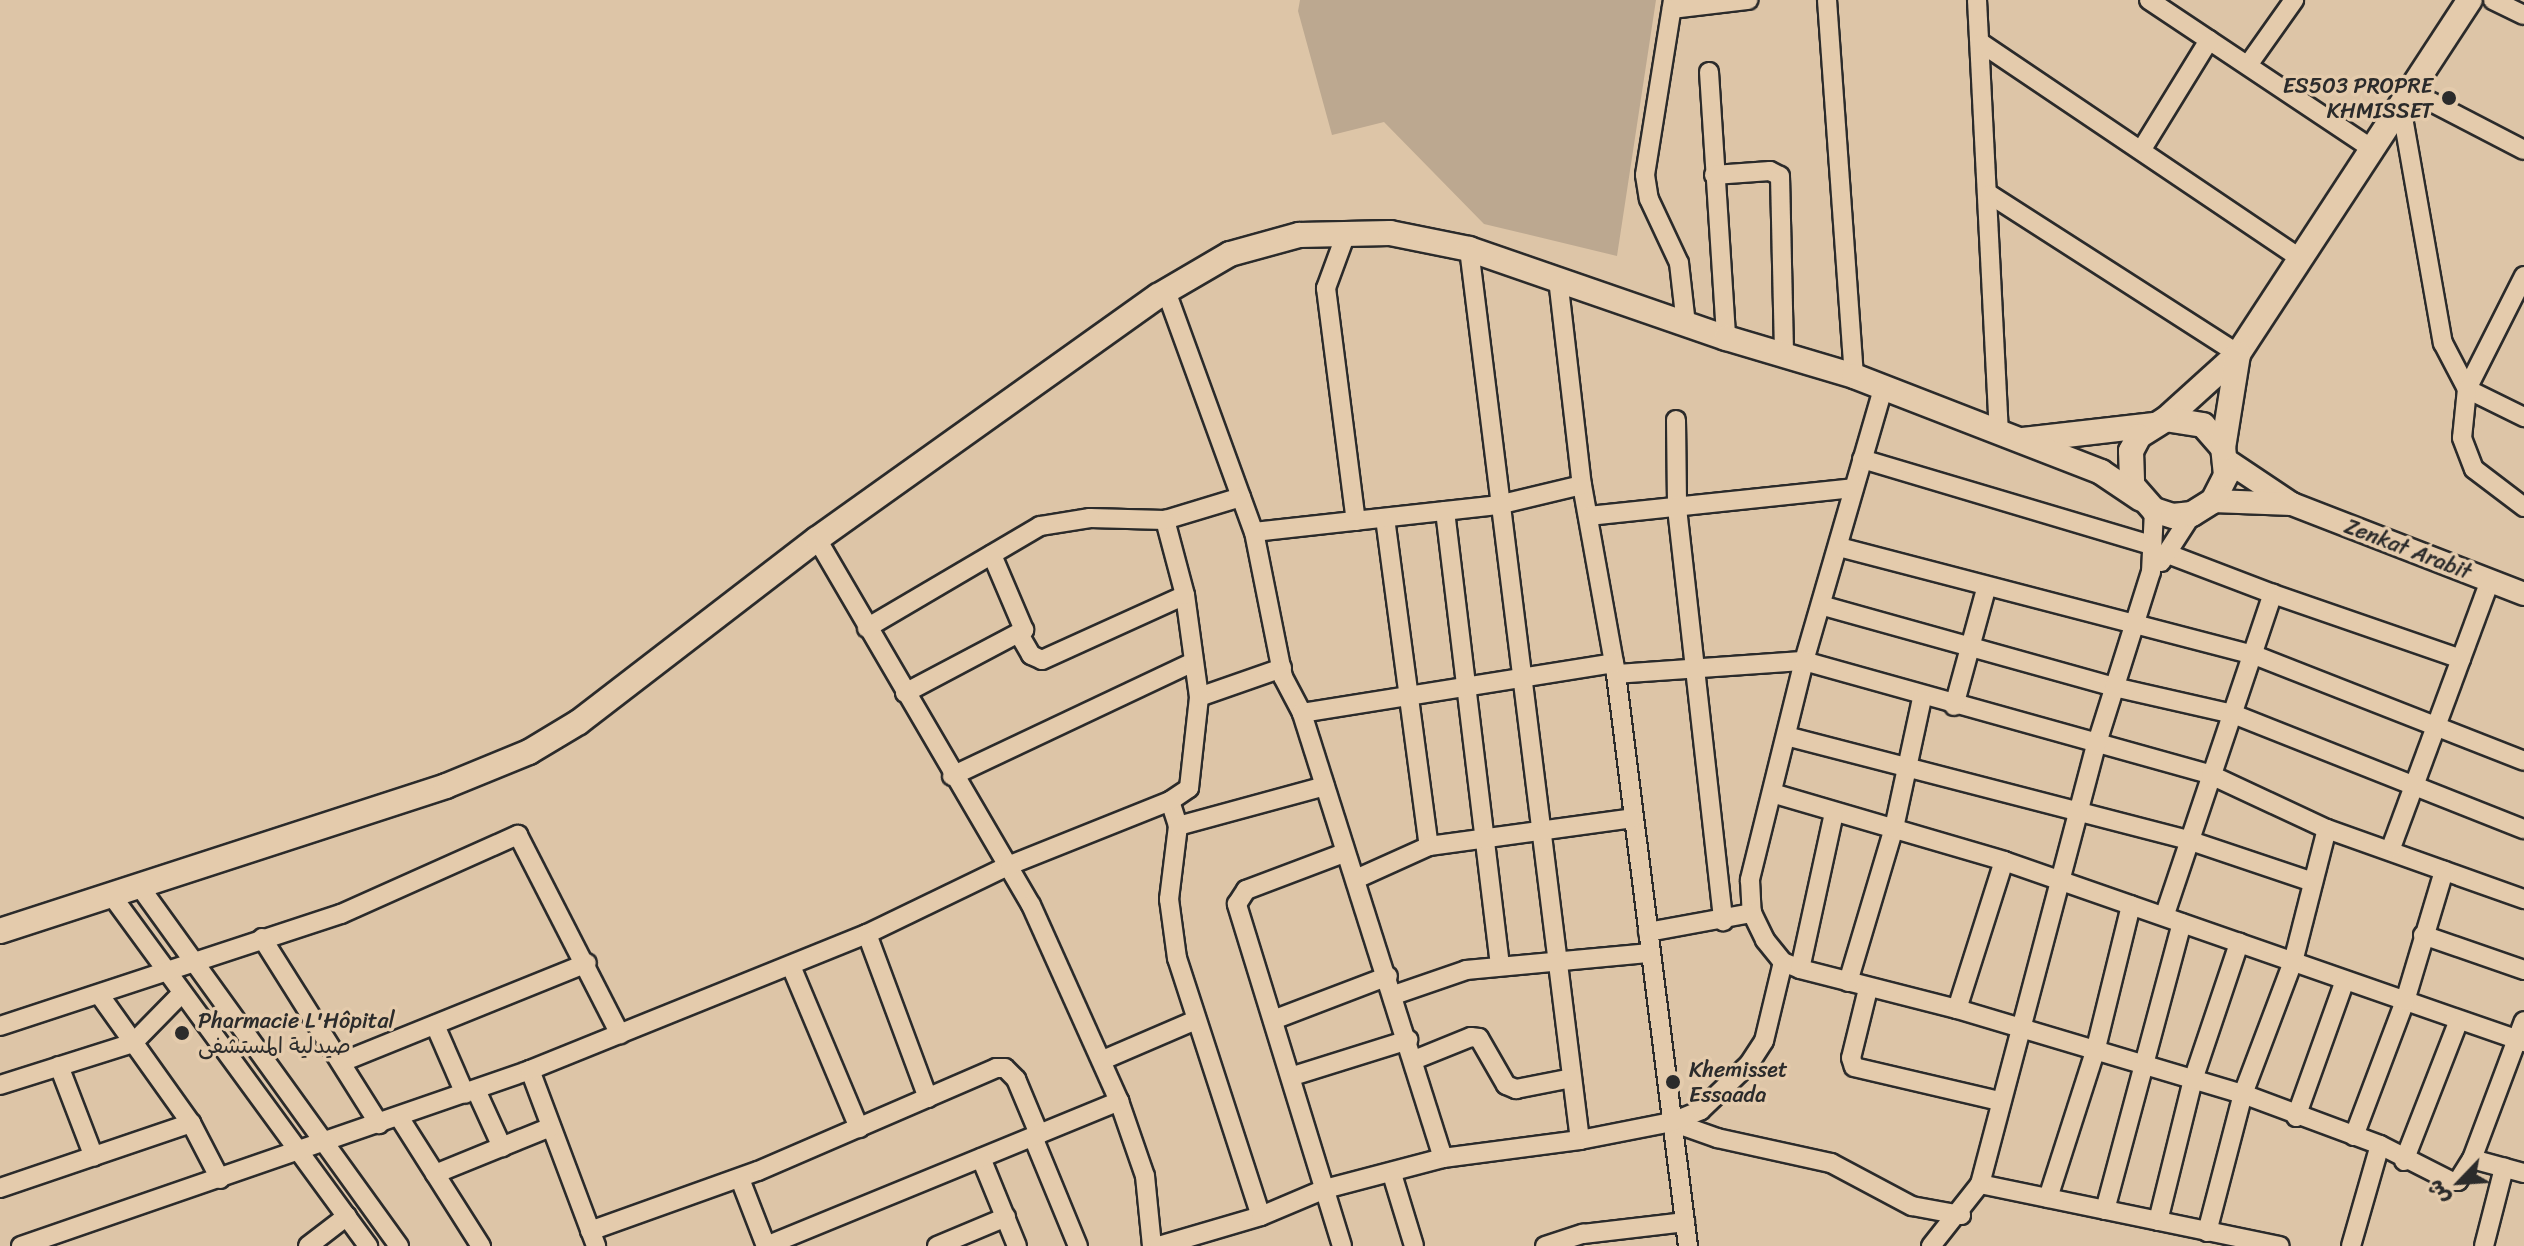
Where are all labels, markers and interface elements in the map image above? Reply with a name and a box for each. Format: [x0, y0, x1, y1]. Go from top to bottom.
place label: ES503 PROPRE KHMISSET [2283, 72, 2433, 124]
marker: ES503 PROPRE KHMISSET [2440, 89, 2458, 107]
street label: Zenkat Arabit [2341, 513, 2475, 585]
place label: Pharmacie L'Hôpital صيدلية المستشفى [198, 1007, 395, 1058]
marker: Pharmacie L'Hôpital صيدلية المستشفى [173, 1024, 191, 1042]
place label: Khemisset Essaada [1689, 1056, 1788, 1108]
marker: Khemisset Essaada [1664, 1073, 1682, 1091]
north arrow [2420, 1142, 2500, 1222]
text: ش [2415, 1173, 2461, 1212]

